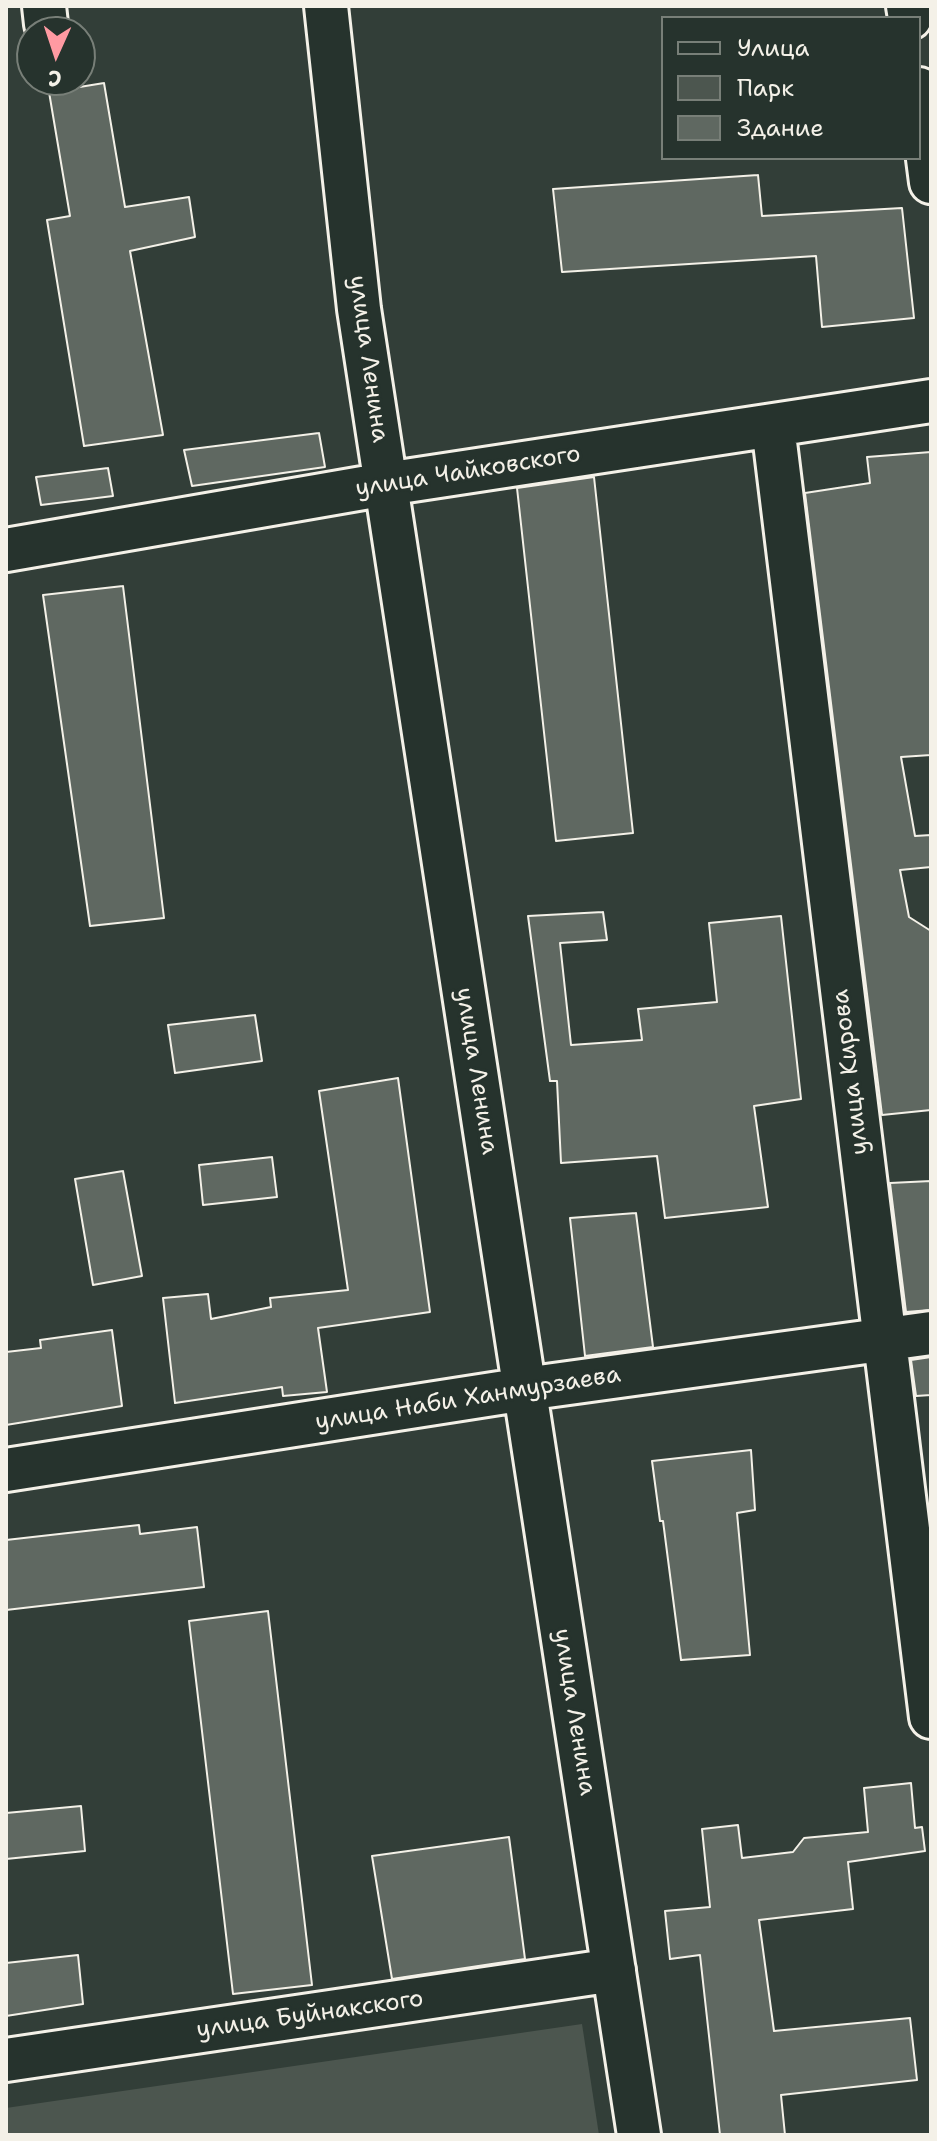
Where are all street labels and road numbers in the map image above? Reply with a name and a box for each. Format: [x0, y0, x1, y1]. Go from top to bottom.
street label: улица Ленина [342, 274, 394, 444]
street label: улица Чайковского [353, 440, 583, 504]
street label: улица Ленина [449, 986, 503, 1156]
street label: улица Кирова [827, 988, 875, 1156]
street label: улица Наби Ханмурзаева [313, 1361, 623, 1437]
street label: улица Ленина [547, 1627, 601, 1797]
street label: улица Буйнакского [195, 1985, 425, 2045]

